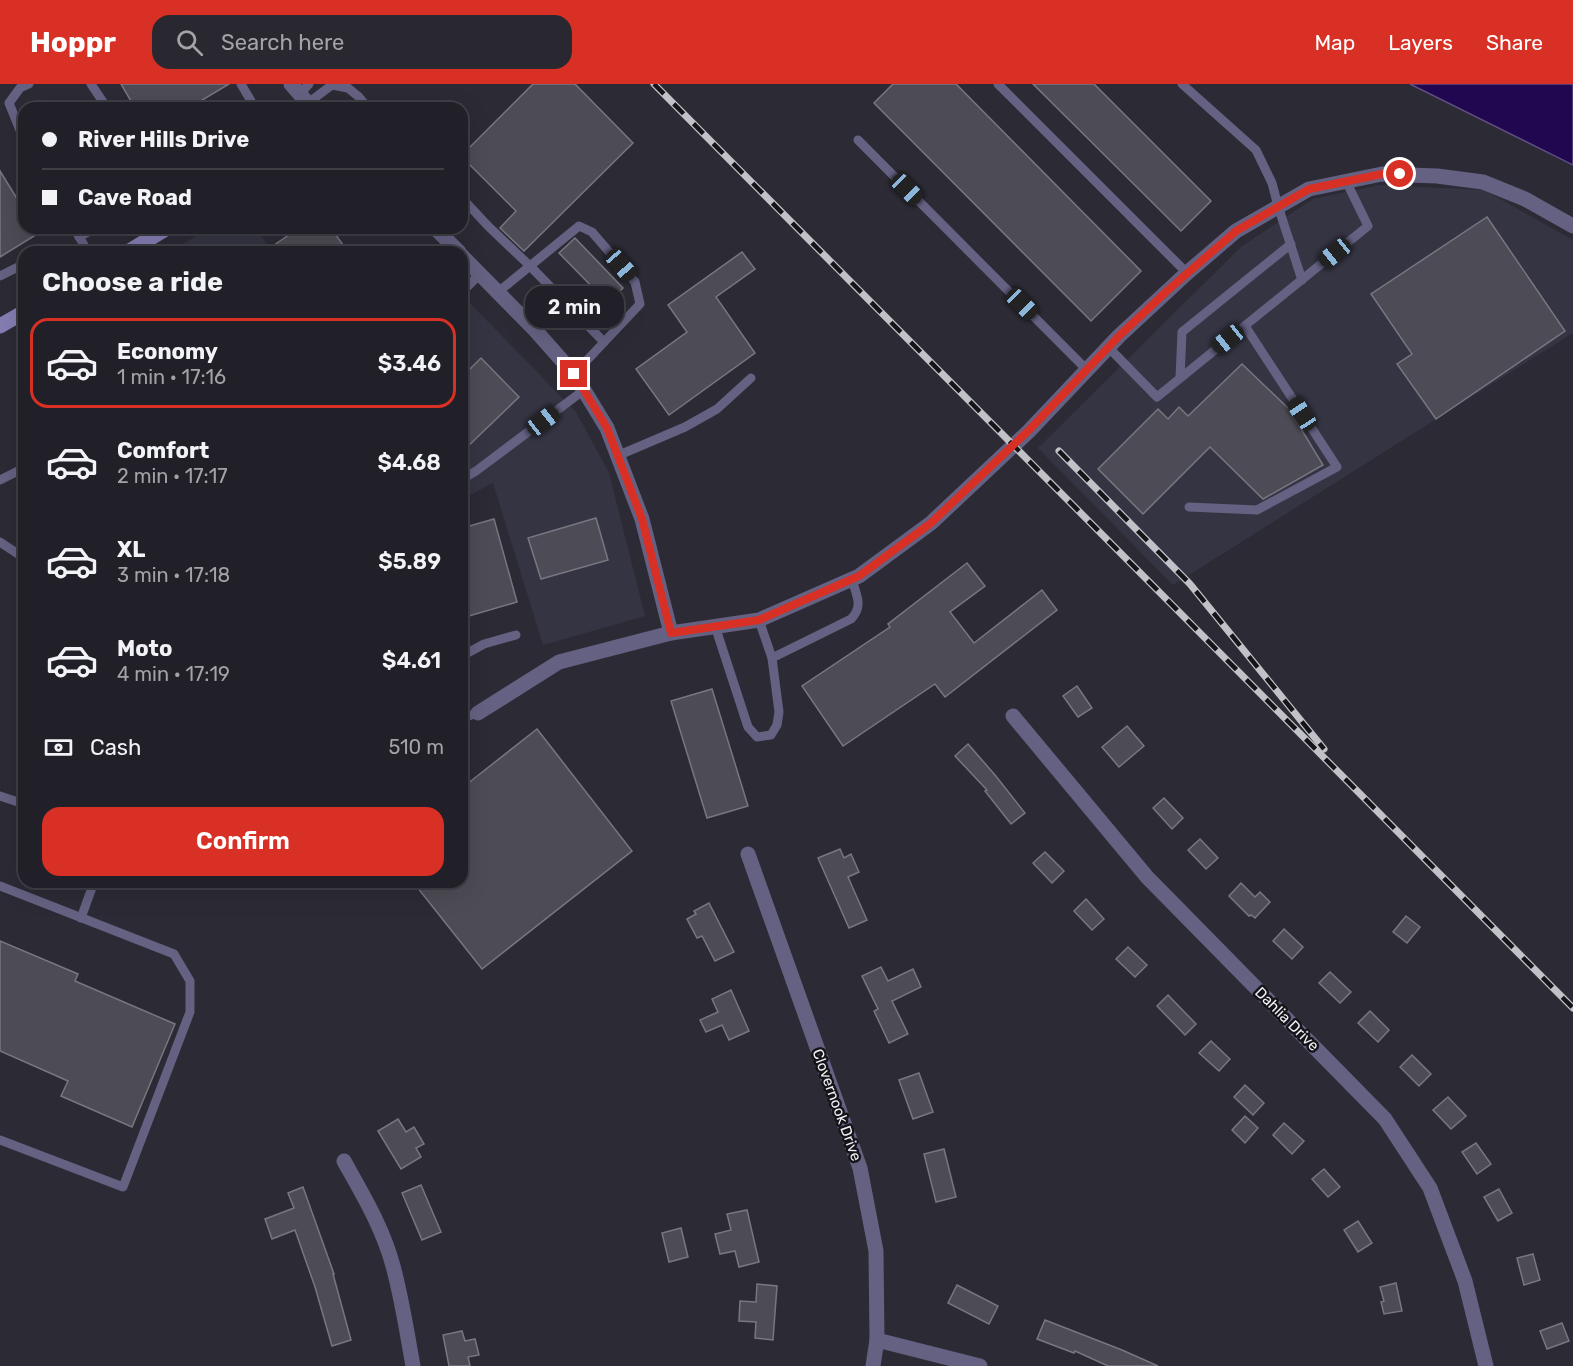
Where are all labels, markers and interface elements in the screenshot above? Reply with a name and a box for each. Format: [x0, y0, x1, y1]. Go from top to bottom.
search box [152, 15, 572, 69]
text: Hoppr [30, 26, 116, 59]
icon: search [173, 26, 206, 59]
text: Search here [221, 29, 344, 56]
text: Map [1314, 30, 1355, 55]
text: Layers [1388, 30, 1453, 55]
text: Share [1486, 30, 1543, 55]
text: River Hills Drive [78, 126, 249, 153]
route start [1386, 160, 1413, 187]
car [888, 170, 926, 208]
text: Cave Road [78, 184, 192, 211]
car [1315, 235, 1355, 271]
car [602, 246, 640, 284]
text: Choose a ride [42, 266, 223, 298]
car [1003, 285, 1041, 323]
callout: 2 min [524, 287, 624, 329]
text: 2 min [548, 295, 601, 319]
car [1208, 321, 1248, 357]
icon: car [45, 336, 99, 390]
text: Economy [117, 338, 218, 365]
text: $3.46 [378, 350, 441, 377]
route end [560, 360, 587, 387]
text: 1 min · 17:16 [117, 365, 226, 389]
car [1285, 394, 1319, 434]
car [523, 403, 563, 439]
icon: car [45, 435, 99, 489]
text: Comfort [117, 437, 209, 464]
text: $4.68 [378, 449, 441, 476]
text: 2 min · 17:17 [117, 464, 228, 488]
icon: car [45, 534, 99, 588]
text: XL [117, 536, 145, 563]
text: $5.89 [378, 548, 441, 575]
text: 3 min · 17:18 [117, 563, 230, 587]
icon: car [45, 633, 99, 687]
text: Moto [117, 635, 172, 662]
text: $4.61 [382, 647, 441, 674]
text: 4 min · 17:19 [117, 662, 230, 686]
icon: cash [42, 731, 75, 764]
text: Cash [90, 734, 141, 761]
text: 510 m [388, 735, 444, 759]
button: Confirm [42, 807, 444, 876]
street label: Dahlia Drive [1251, 983, 1323, 1055]
street label: Clovernook Drive [808, 1047, 866, 1163]

